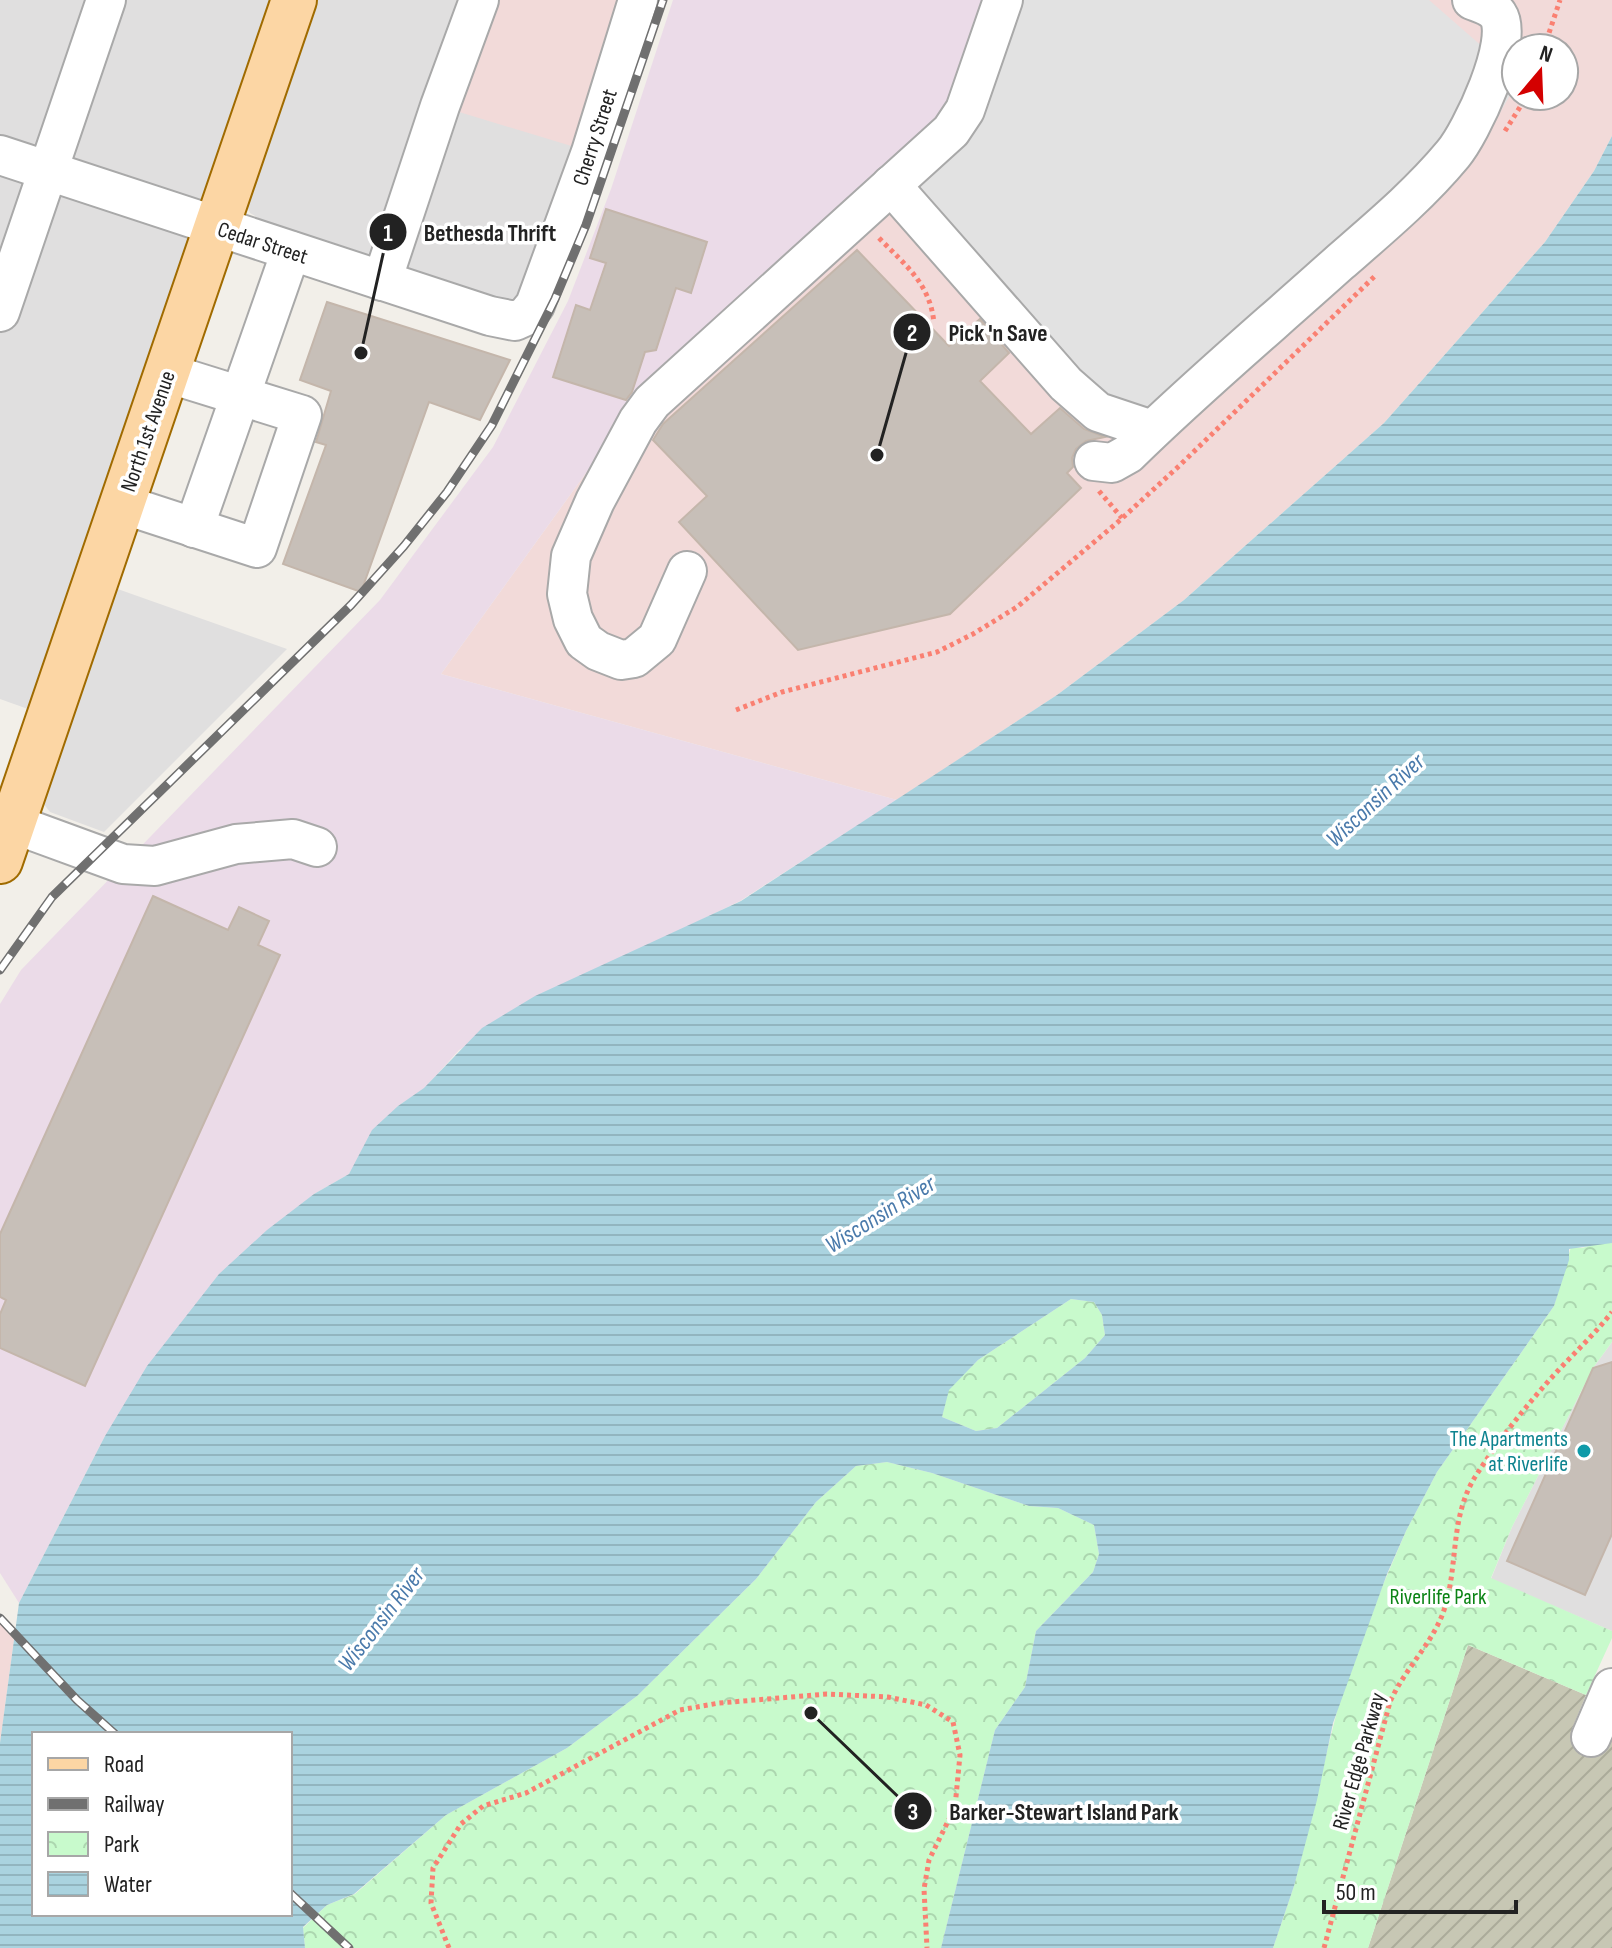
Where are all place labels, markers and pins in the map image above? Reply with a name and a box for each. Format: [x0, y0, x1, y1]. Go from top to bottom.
callout: Bethesda Thrift [368, 208, 573, 256]
callout: Pick 'n Save [892, 308, 1063, 356]
place label: The Apartments at Riverlife [1450, 1426, 1568, 1478]
marker: The Apartments at Riverlife [1575, 1442, 1593, 1460]
callout: Barker-Stewart Island Park [893, 1787, 1194, 1835]

